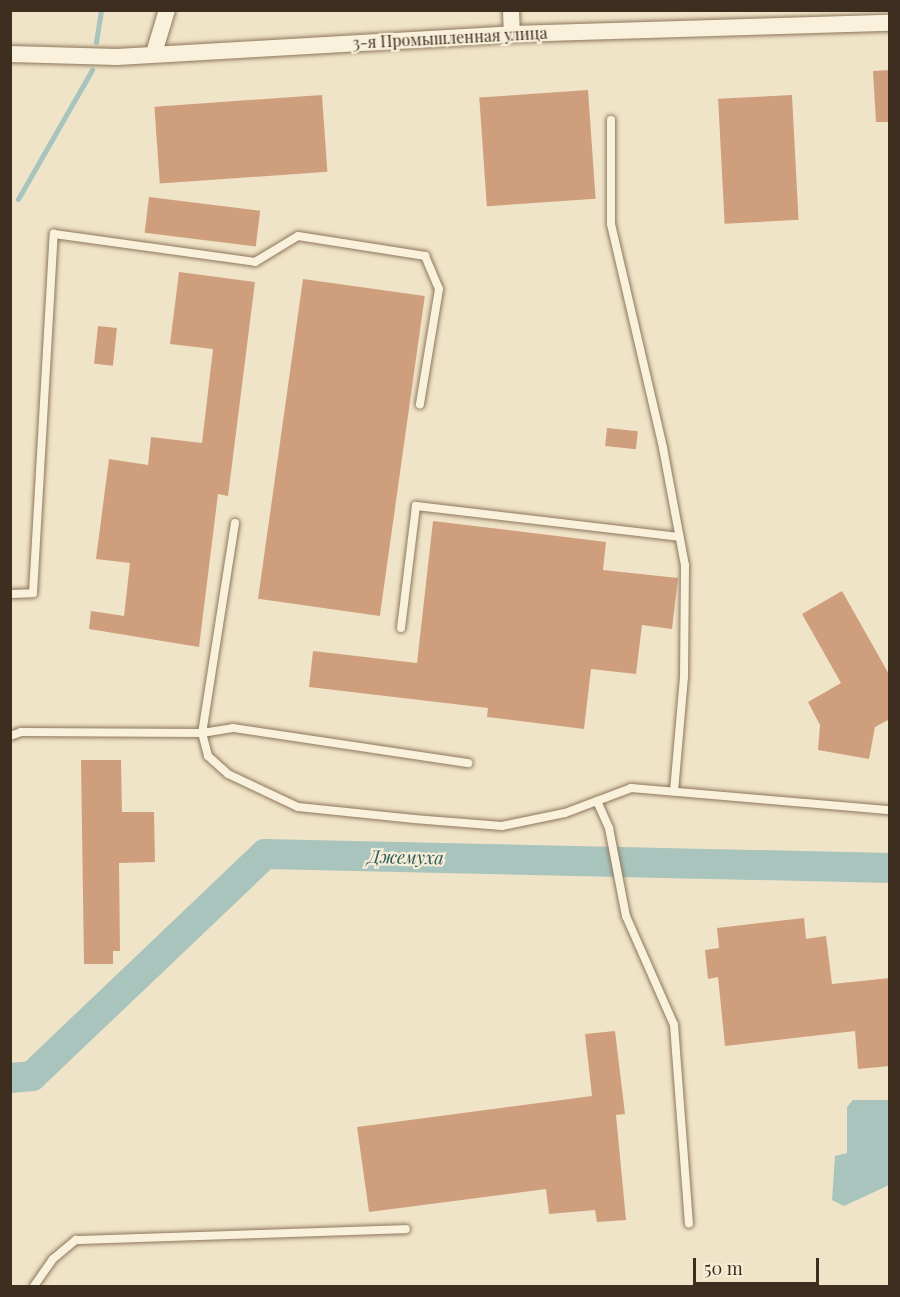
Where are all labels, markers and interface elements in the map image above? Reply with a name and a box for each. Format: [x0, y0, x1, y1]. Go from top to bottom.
street label: 3-я Промышленная улица [352, 23, 548, 53]
water label: Джемуха [368, 846, 444, 868]
scale bar [696, 1246, 822, 1284]
text: 50 m [704, 1256, 743, 1280]

